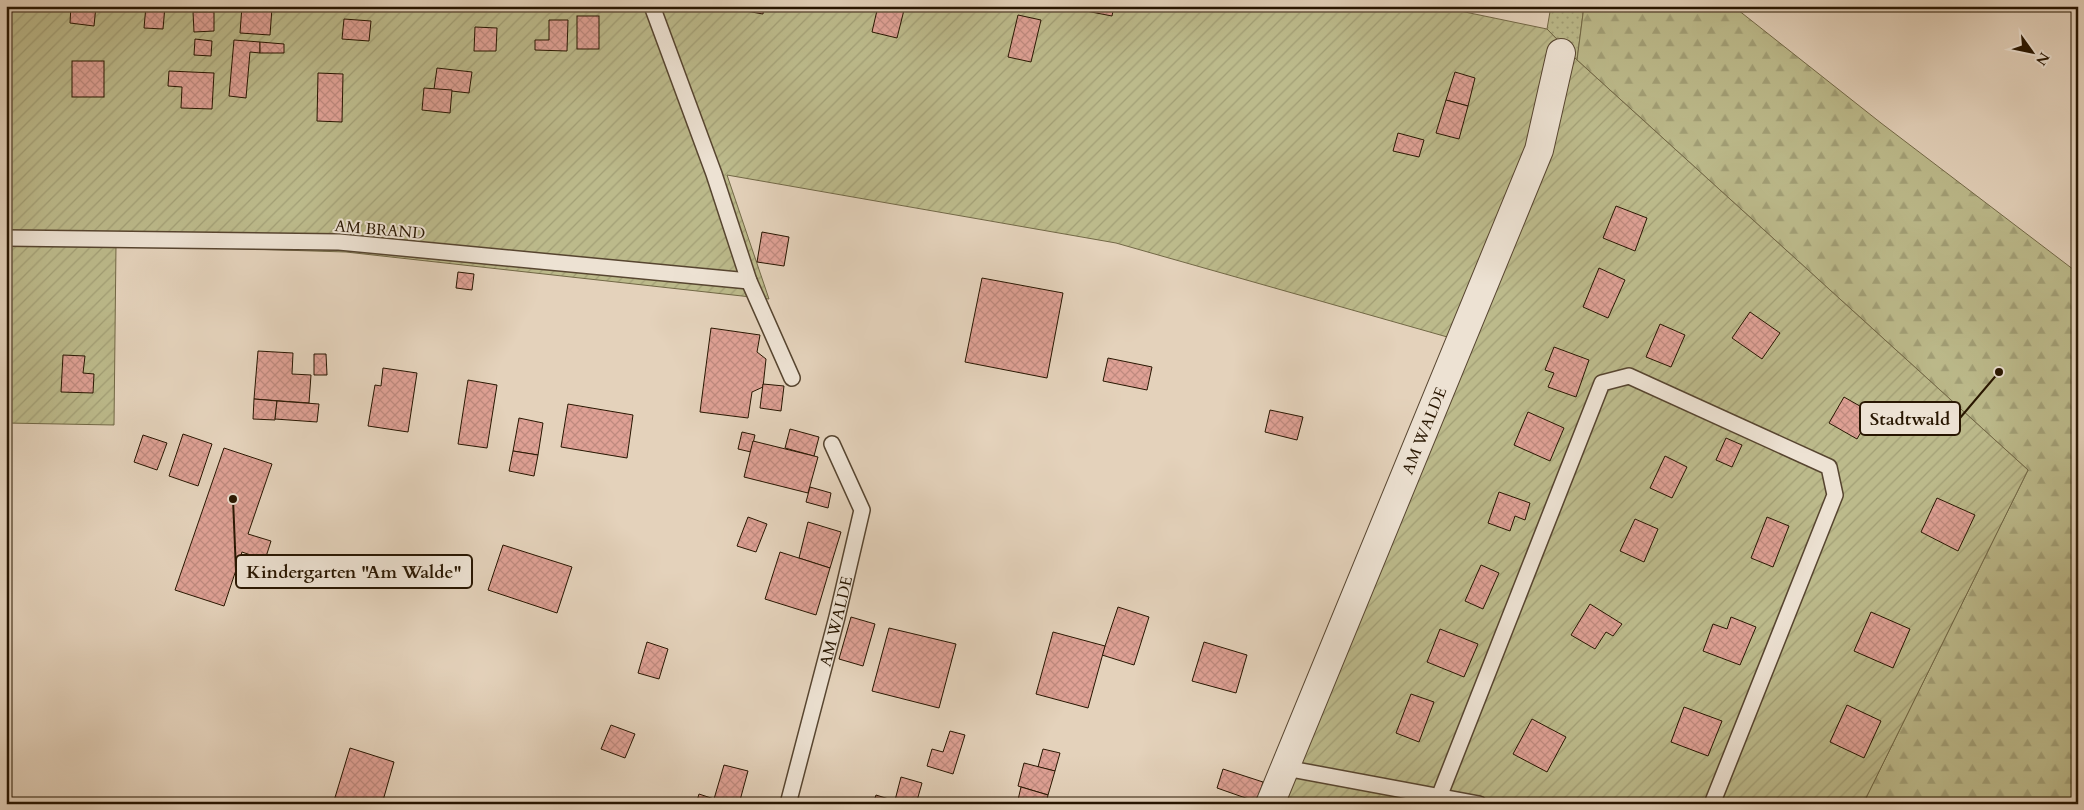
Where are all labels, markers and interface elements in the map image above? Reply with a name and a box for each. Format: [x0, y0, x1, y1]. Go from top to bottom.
north arrow [2006, 28, 2056, 78]
text: N [2031, 49, 2054, 69]
street label: AM BRAND [334, 215, 426, 245]
street label: AM WALDE [1397, 384, 1452, 478]
callout: Stadtwald [1860, 402, 1960, 435]
text: Stadtwald [1870, 407, 1951, 432]
callout: Kindergarten "Am Walde" [236, 555, 472, 588]
text: Kindergarten "Am Walde" [246, 560, 462, 585]
street label: AM WALDE [815, 574, 858, 669]

